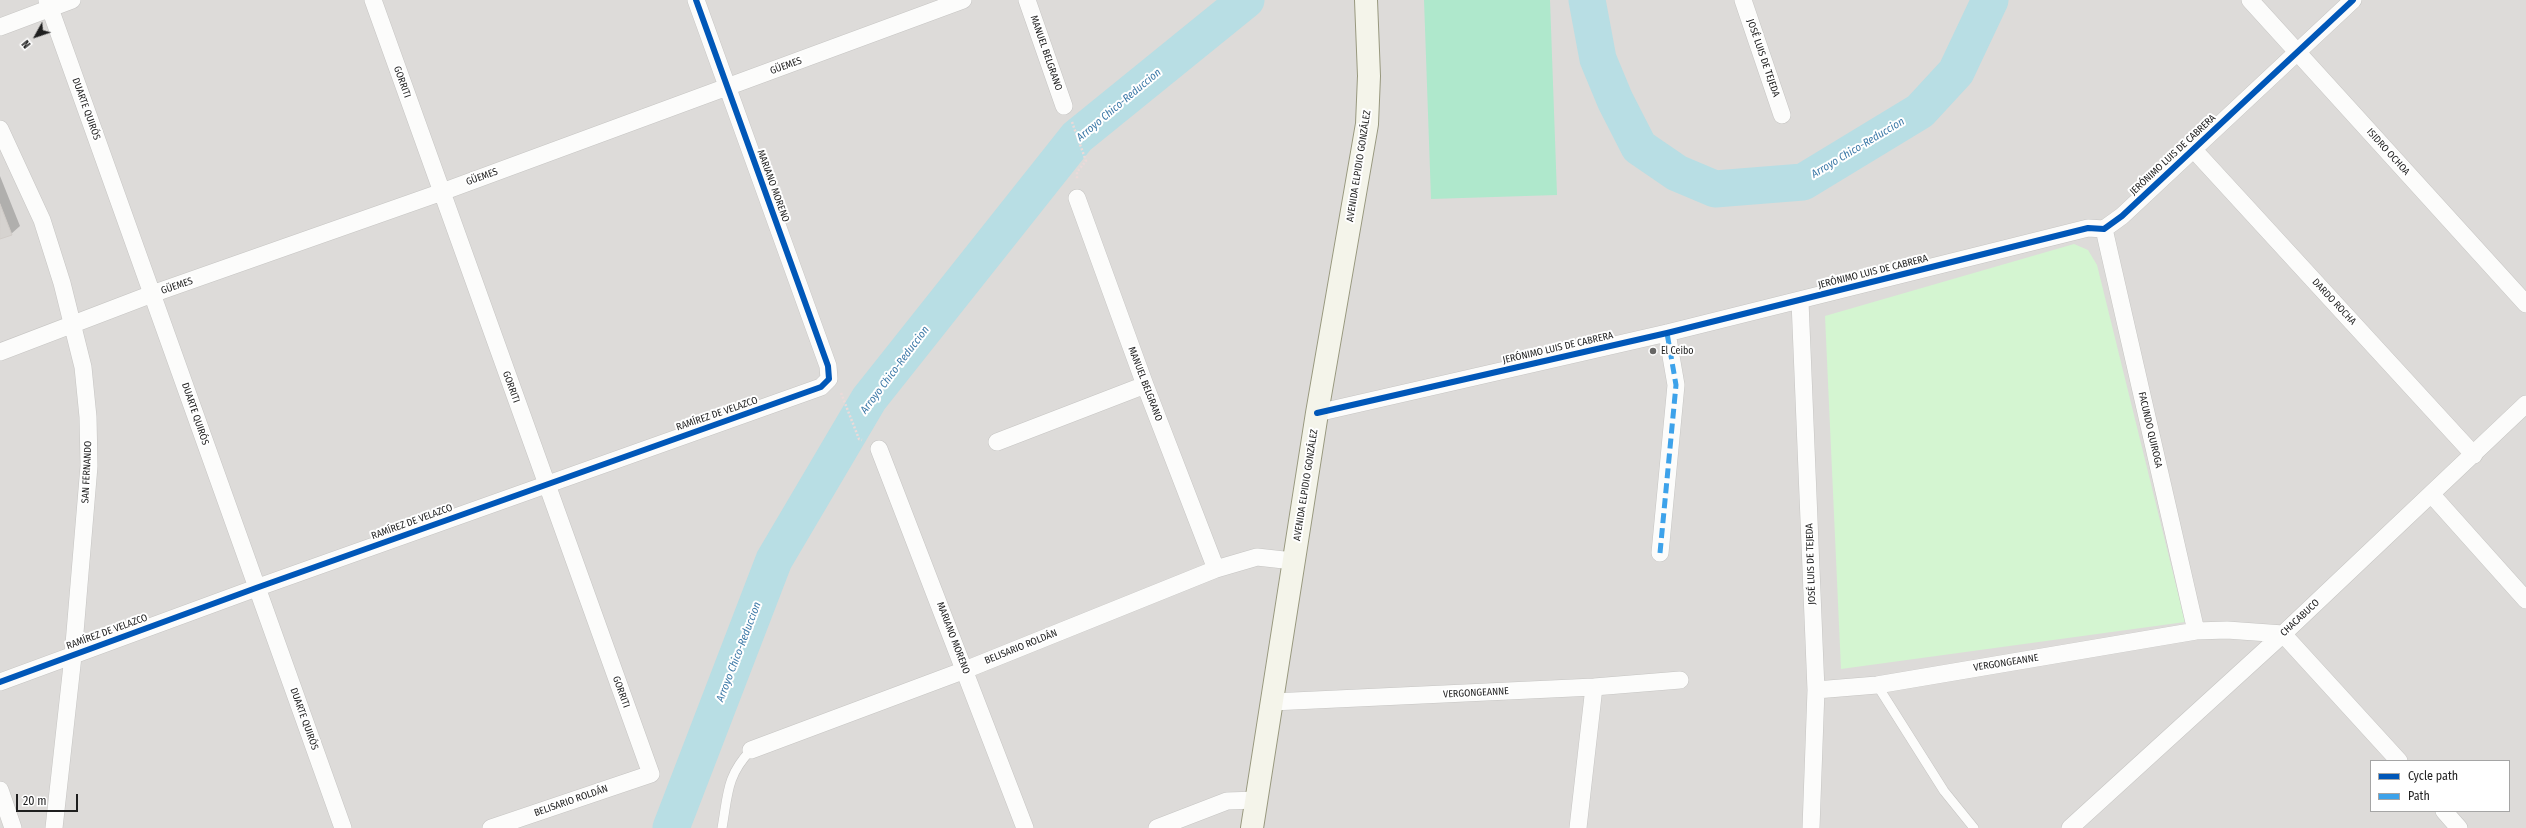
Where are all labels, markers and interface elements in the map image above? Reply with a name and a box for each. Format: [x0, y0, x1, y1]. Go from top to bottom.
street label: MANUEL BELGRANO [1028, 14, 1064, 92]
north arrow [16, 16, 56, 56]
street label: JOSÉ LUIS DE TEJEDA [1744, 18, 1782, 98]
text: N [19, 37, 34, 51]
street label: GÜEMES [768, 55, 804, 77]
street label: GORRITI [391, 65, 413, 99]
water label: Arroyo Chico-Reduccion [1074, 66, 1164, 144]
street label: DUARTE QUIRÓS [69, 76, 103, 142]
street label: AVENIDA ELPIDIO GONZÁLEZ [1344, 109, 1374, 223]
street label: JERÓNIMO LUIS DE CABRERA [2128, 112, 2218, 198]
water label: Arroyo Chico-Reduccion [1809, 115, 1907, 181]
street label: ISIDRO OCHOA [2364, 126, 2412, 178]
street label: MARIANO MORENO [754, 148, 792, 224]
street label: GÜEMES [464, 166, 500, 188]
street label: JERÓNIMO LUIS DE CABRERA [1817, 253, 1929, 291]
street label: GÜEMES [159, 275, 195, 297]
street label: DARDO ROCHA [2310, 276, 2358, 328]
water label: Arroyo Chico-Reduccion [858, 324, 932, 416]
street label: JERÓNIMO LUIS DE CABRERA [1502, 329, 1614, 367]
street label: MANUEL BELGRANO [1125, 345, 1165, 423]
place label: El Ceibo [1661, 345, 1694, 357]
marker: El Ceibo [1648, 346, 1658, 356]
street label: GORRITI [500, 370, 522, 404]
street label: DUARTE QUIRÓS [179, 381, 211, 447]
street label: FACUNDO QUIROGA [2135, 391, 2165, 469]
street label: RAMÍREZ DE VELAZCO [675, 394, 759, 434]
street label: AVENIDA ELPIDIO GONZÁLEZ [1291, 428, 1321, 542]
street label: SAN FERNANDO [79, 440, 95, 504]
street label: RAMÍREZ DE VELAZCO [370, 502, 454, 542]
street label: JOSÉ LUIS DE TEJEDA [1804, 523, 1818, 605]
street label: CHACABUCO [2278, 597, 2322, 639]
water label: Arroyo Chico-Reduccion [714, 600, 764, 704]
street label: MARIANO MORENO [934, 600, 972, 676]
street label: RAMÍREZ DE VELAZCO [65, 612, 149, 652]
street label: BELISARIO ROLDÁN [983, 627, 1059, 667]
street label: VERGONGEANNE [1973, 652, 2039, 674]
street label: GORRITI [610, 675, 632, 709]
street label: VERGONGEANNE [1443, 685, 1509, 701]
street label: DUARTE QUIRÓS [287, 686, 321, 752]
legend [2370, 760, 2510, 812]
text: Cycle path [2408, 769, 2458, 783]
street label: BELISARIO ROLDÁN [533, 783, 609, 819]
scale bar [18, 786, 80, 812]
text: Path [2408, 789, 2430, 803]
text: 20 m [23, 794, 47, 808]

